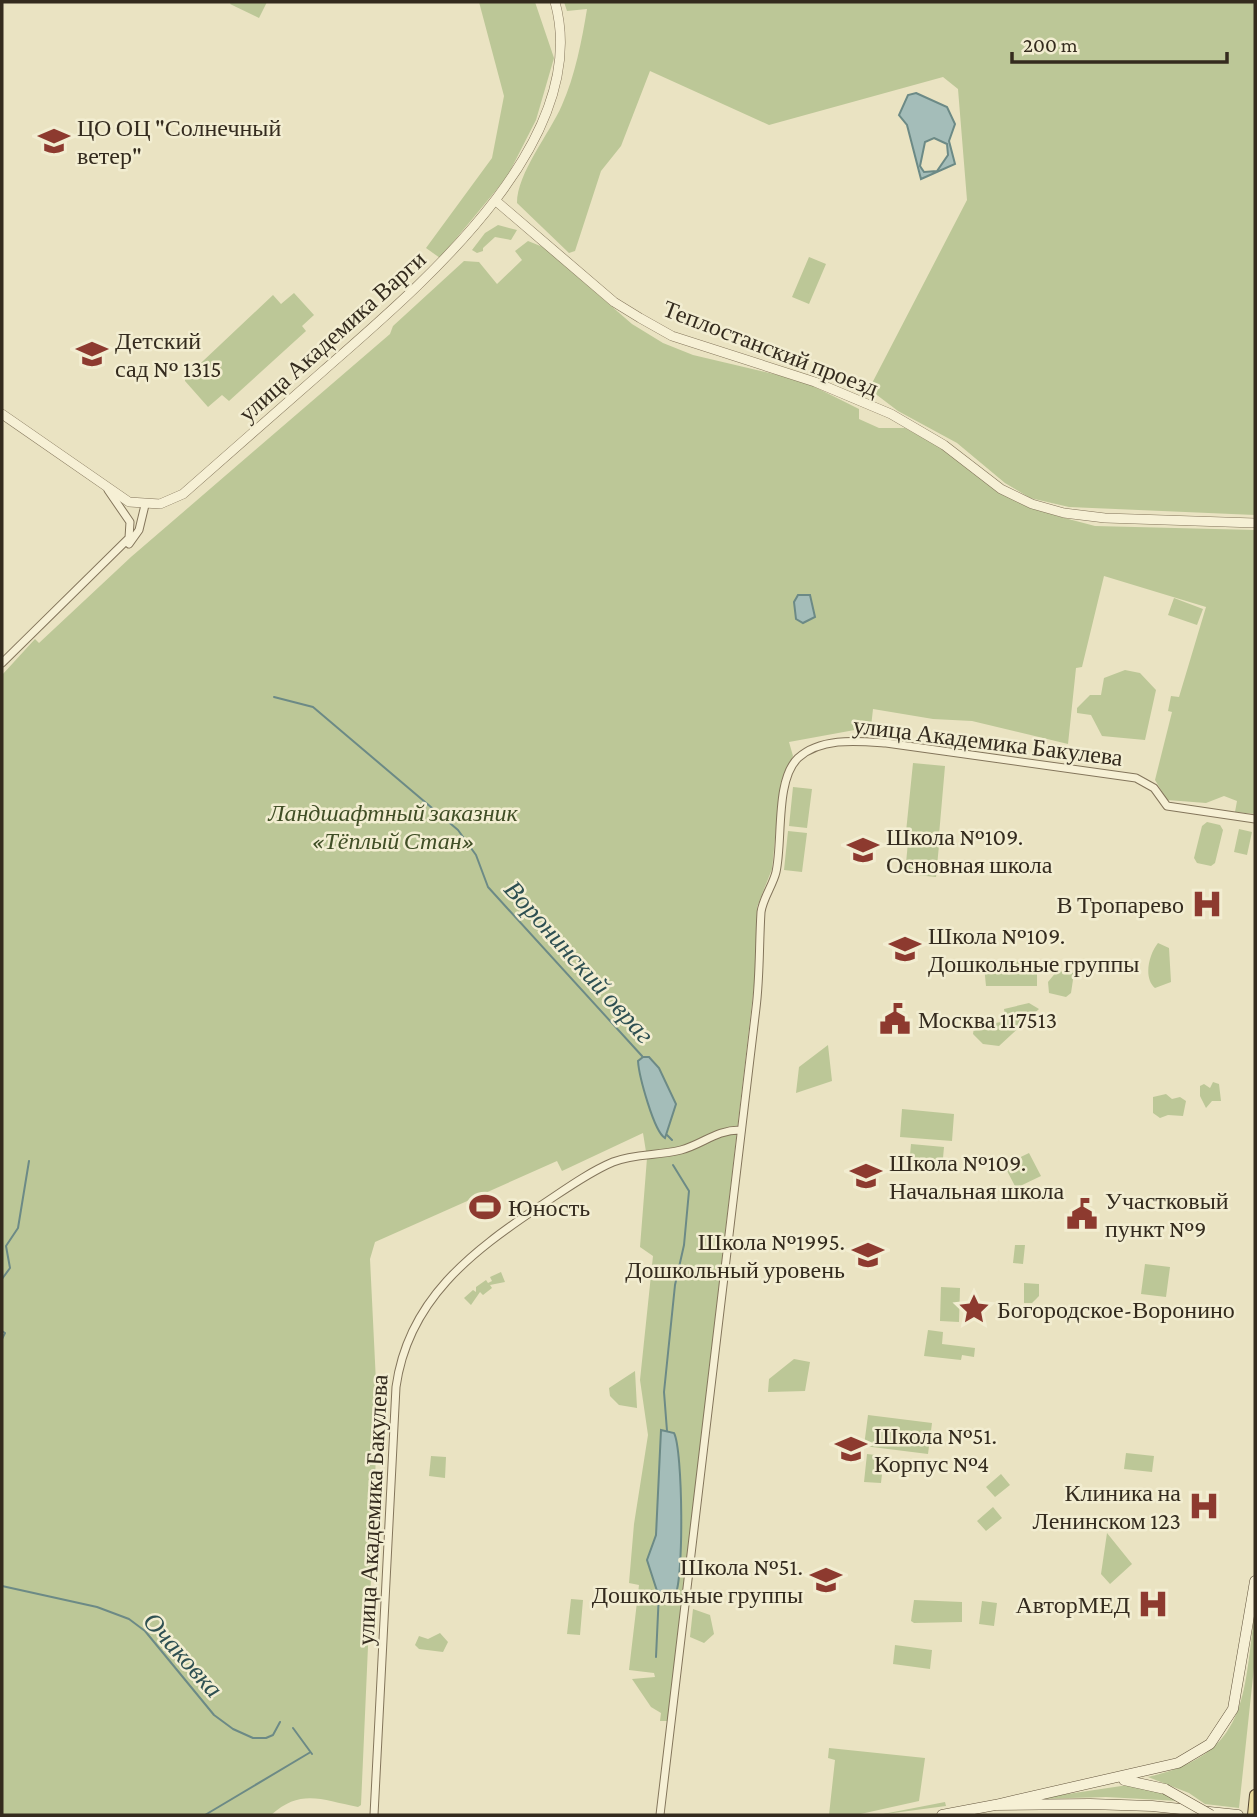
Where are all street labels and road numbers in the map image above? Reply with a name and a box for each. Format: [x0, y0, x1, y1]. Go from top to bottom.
street label: улица Академика Варги [233, 245, 431, 427]
street label: Теплостанский проезд [659, 294, 883, 402]
street label: улица Академика Бакулева [852, 711, 1125, 771]
street label: улица Академика Бакулева [351, 1373, 393, 1646]

